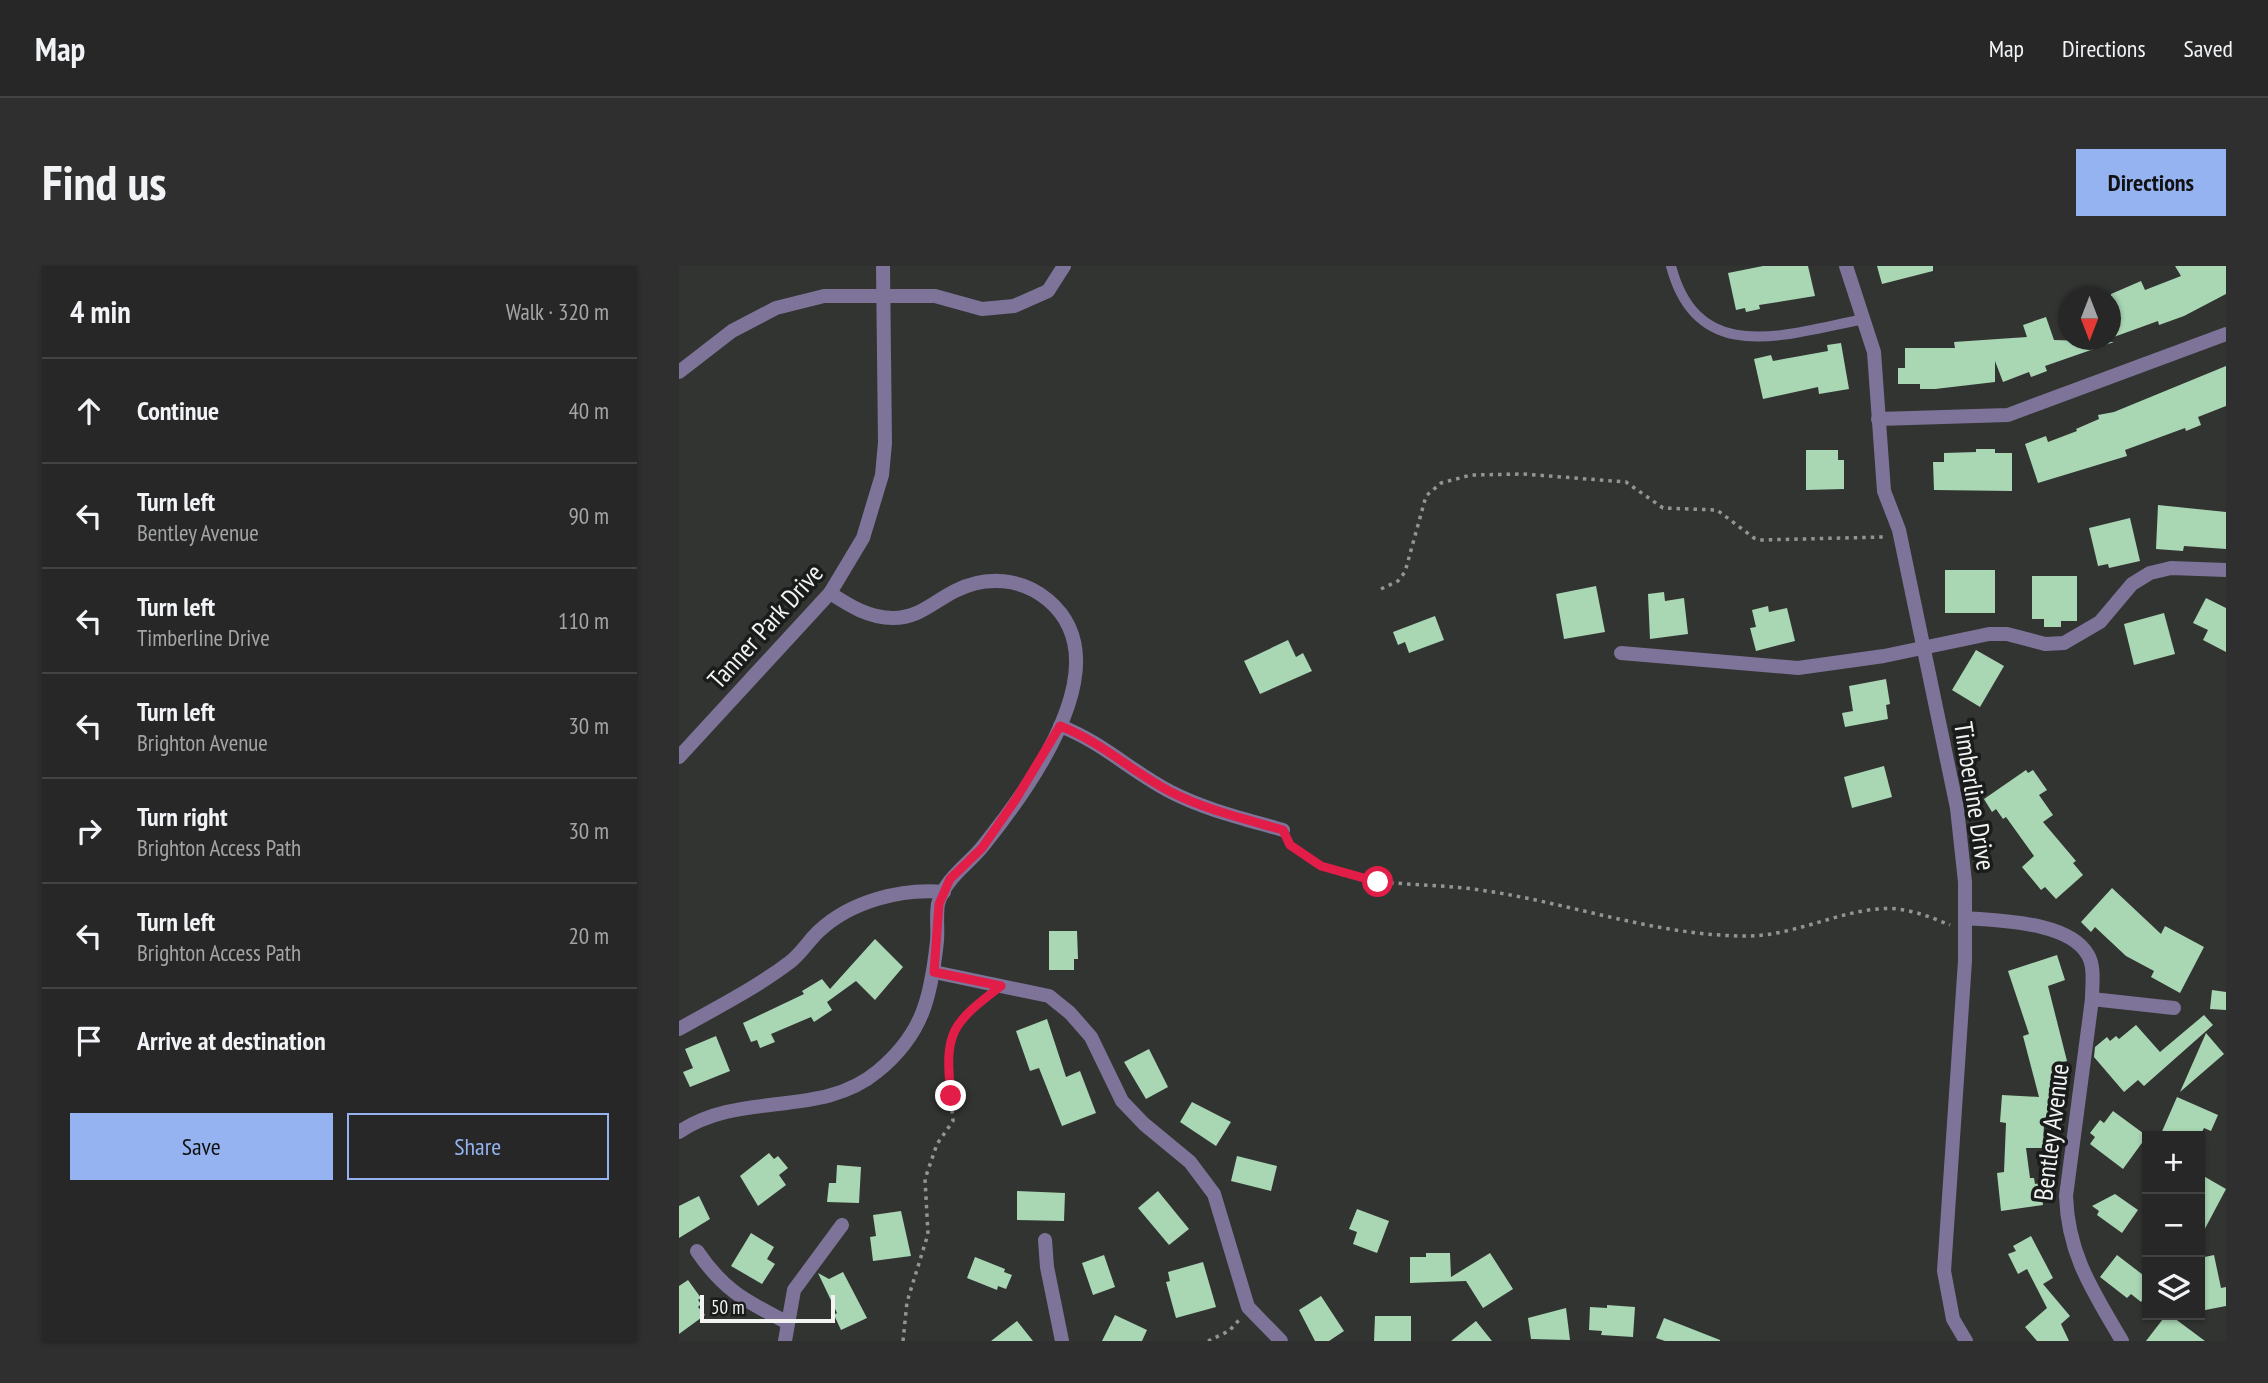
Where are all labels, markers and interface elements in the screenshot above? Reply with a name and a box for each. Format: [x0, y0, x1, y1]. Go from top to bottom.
text: Map [35, 27, 85, 70]
text: Map [1989, 33, 2024, 64]
text: Directions [2062, 33, 2146, 64]
text: Saved [2184, 33, 2233, 64]
button: Directions [2076, 149, 2226, 216]
text: Find us [42, 150, 166, 214]
north arrow [2058, 287, 2121, 350]
text: 4 min [70, 292, 131, 331]
text: Walk · 320 m [506, 297, 609, 326]
icon: ahead [70, 392, 108, 430]
text: Continue [137, 394, 219, 427]
text: 40 m [568, 396, 609, 425]
text: Turn left [137, 485, 215, 518]
icon: left [70, 497, 108, 535]
text: 90 m [568, 501, 609, 530]
text: Bentley Avenue [137, 518, 259, 547]
street label: Tanner Park Drive [700, 557, 830, 695]
text: Turn left [137, 590, 215, 623]
icon: left [70, 602, 108, 640]
text: 110 m [558, 606, 609, 635]
text: Timberline Drive [137, 623, 270, 652]
text: Turn left [137, 695, 215, 728]
icon: left [70, 707, 108, 745]
text: 30 m [568, 711, 609, 740]
street label: Timberline Drive [1947, 719, 2003, 873]
text: Brighton Avenue [137, 728, 268, 757]
text: Turn right [137, 800, 228, 833]
icon: right [70, 812, 108, 850]
text: 30 m [568, 816, 609, 845]
text: Brighton Access Path [137, 833, 301, 862]
route start [1362, 866, 1393, 897]
text: Turn left [137, 905, 215, 938]
icon: left [70, 917, 108, 955]
text: 20 m [568, 921, 609, 950]
text: Brighton Access Path [137, 938, 301, 967]
icon: arrive [70, 1022, 108, 1060]
text: Arrive at destination [137, 1024, 326, 1057]
street label: Bentley Avenue [2026, 1062, 2076, 1202]
route end [935, 1080, 966, 1111]
button: Save [70, 1113, 333, 1180]
button: Share [347, 1113, 609, 1180]
map controls [2142, 1131, 2205, 1320]
button: + [2142, 1131, 2205, 1194]
button: − [2142, 1194, 2205, 1257]
button: layers [2142, 1257, 2205, 1320]
scale bar [700, 1292, 835, 1324]
text: 50 m [711, 1295, 745, 1319]

